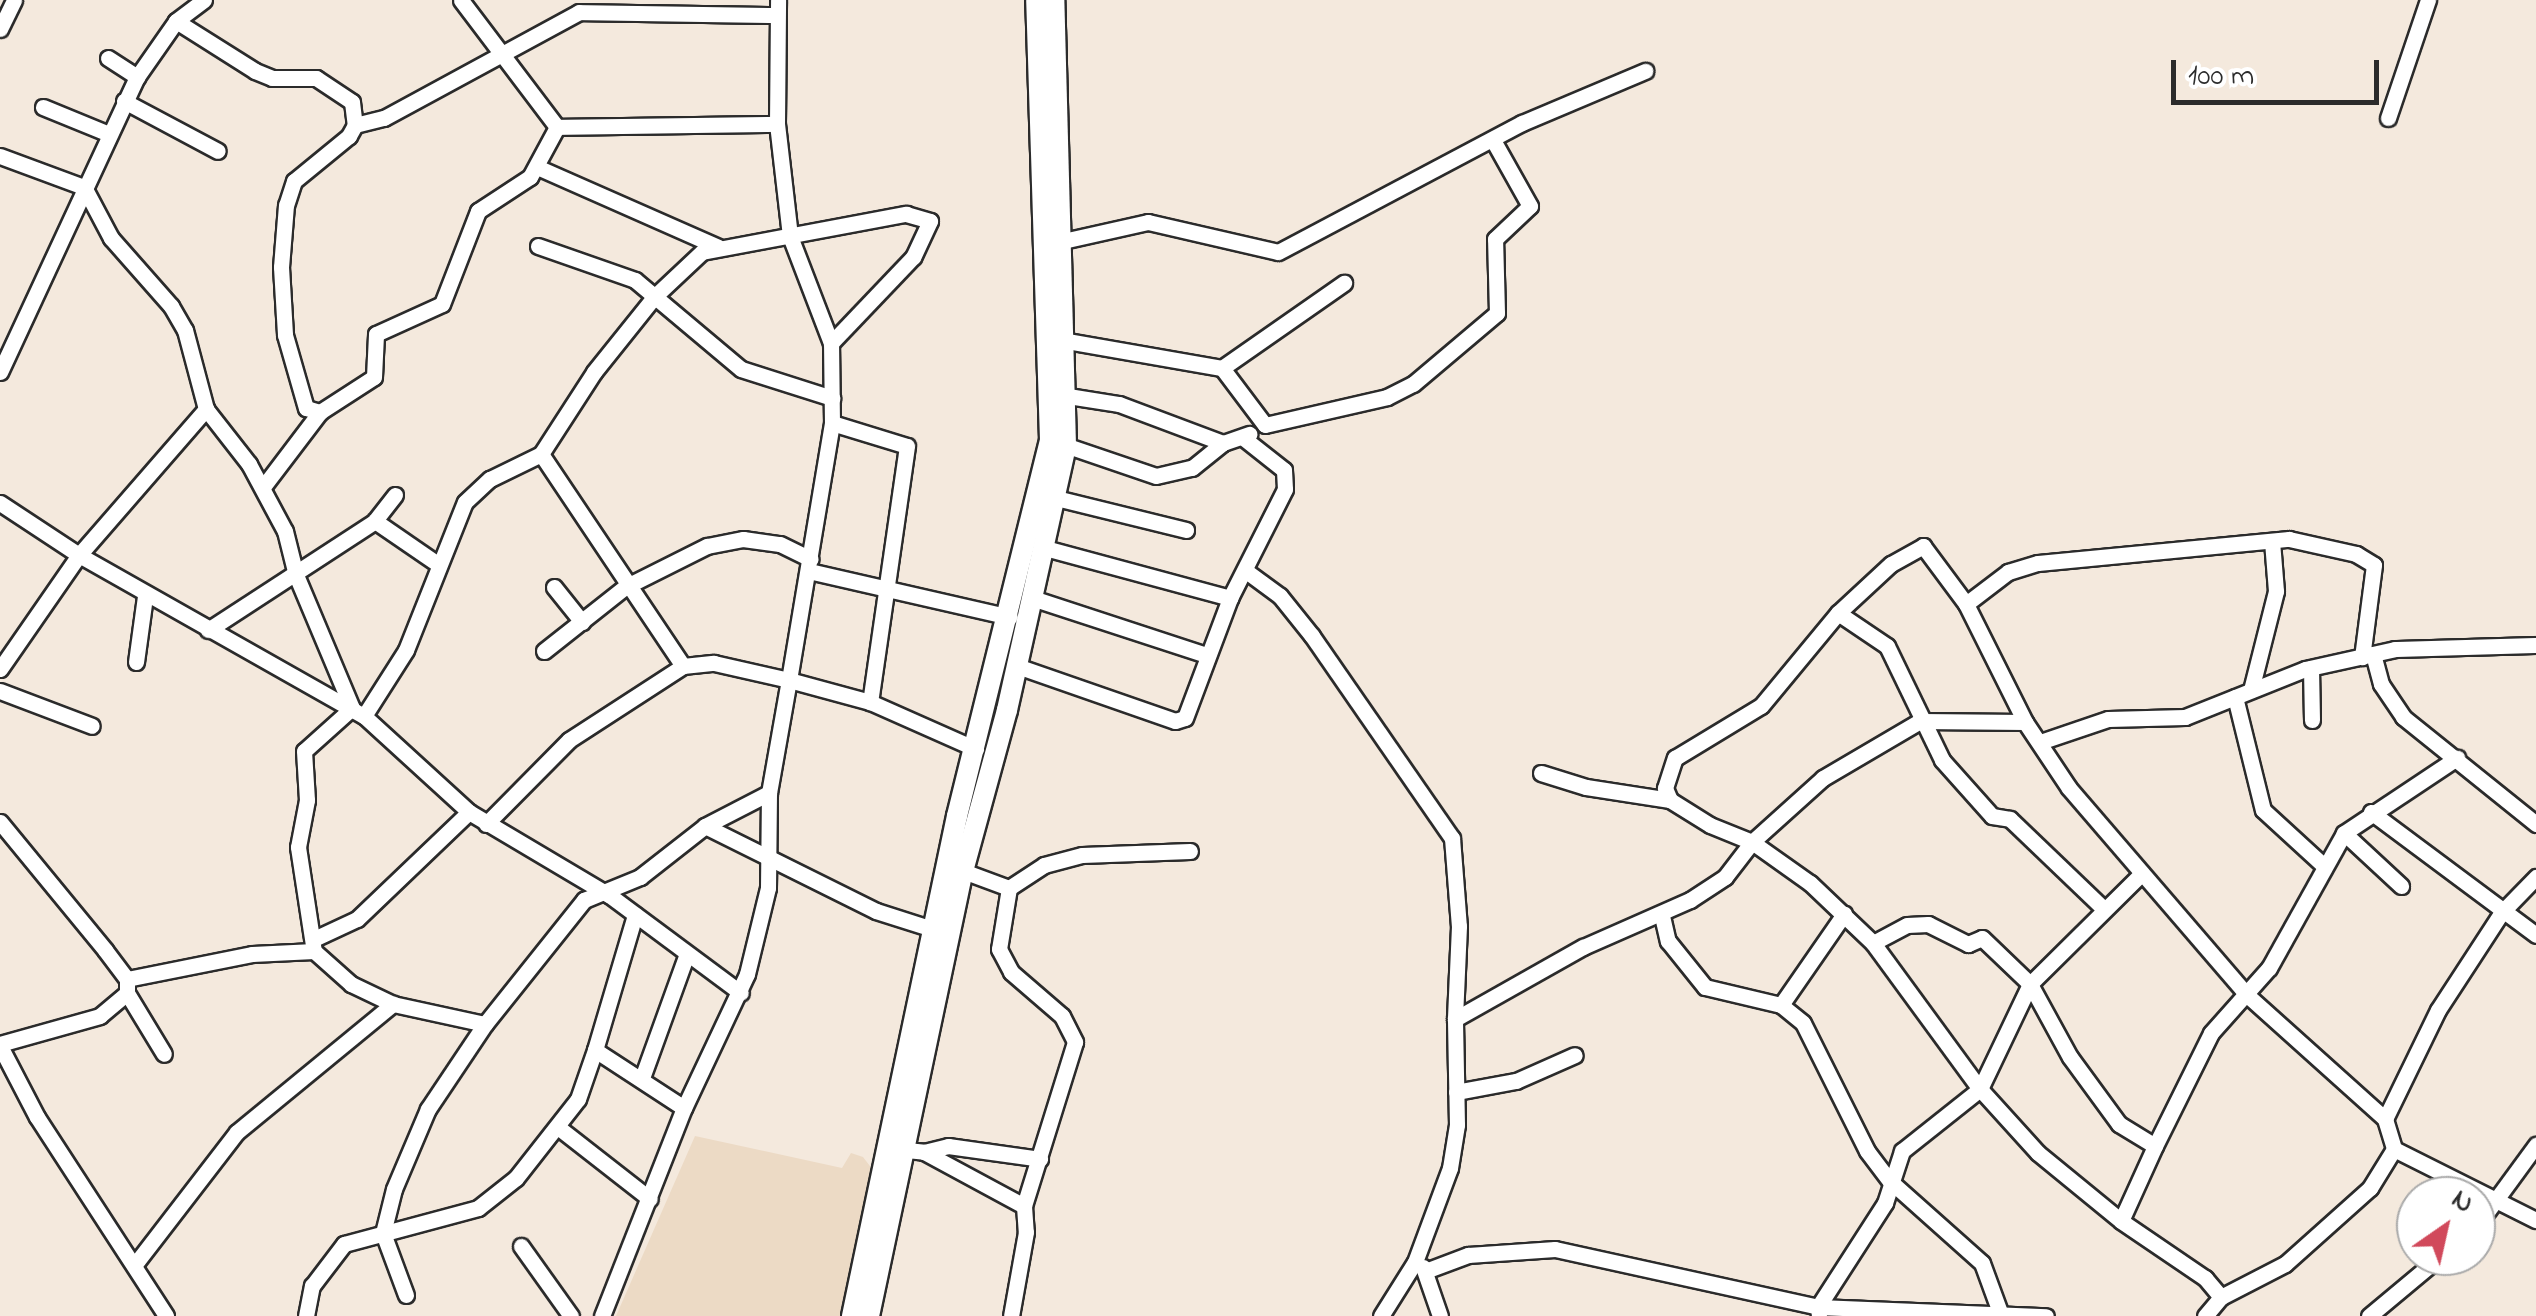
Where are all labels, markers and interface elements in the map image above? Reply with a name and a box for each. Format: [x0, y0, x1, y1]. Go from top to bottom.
scale bar [2176, 40, 2384, 102]
text: 100 m [2188, 55, 2254, 99]
north arrow [2396, 1176, 2496, 1276]
text: N [2443, 1180, 2481, 1225]

